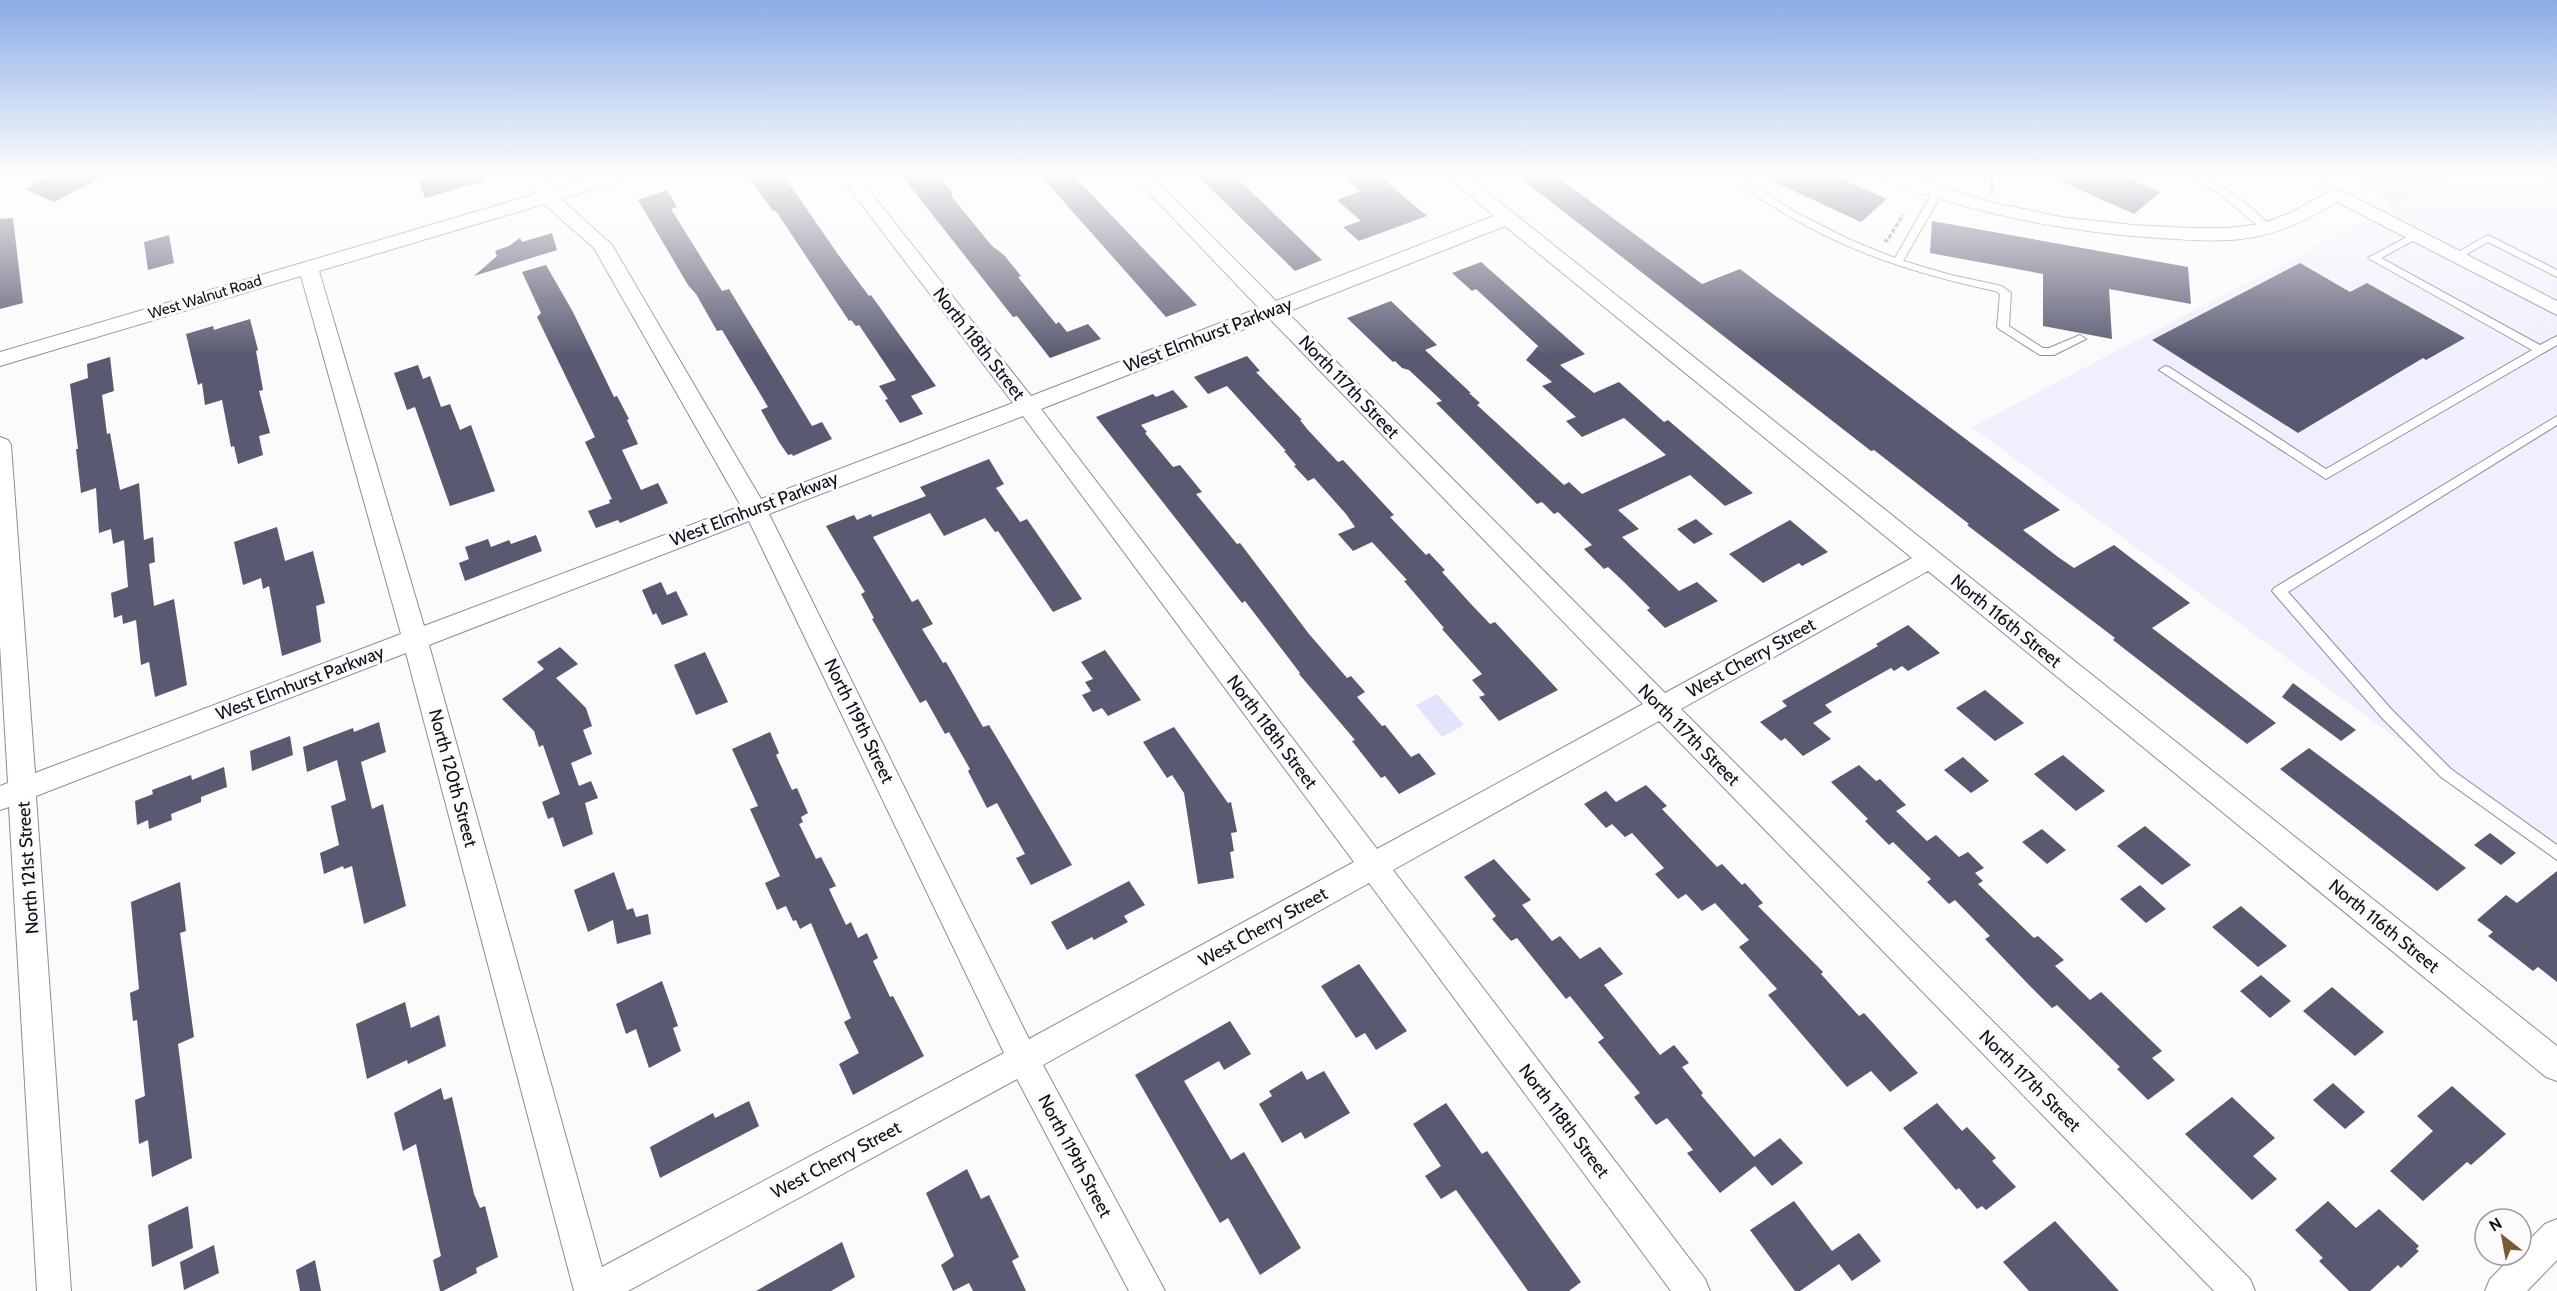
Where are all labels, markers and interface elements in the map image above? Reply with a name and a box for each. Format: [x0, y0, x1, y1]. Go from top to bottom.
street label: West Walnut Road [146, 271, 264, 323]
street label: North 118th Street [928, 283, 1030, 405]
street label: West Elmhurst Parkway [1121, 293, 1295, 377]
street label: North 117th Street [1294, 331, 1404, 443]
street label: West Elmhurst Parkway [667, 467, 841, 551]
street label: North 116th Street [1946, 570, 2066, 672]
street label: West Cherry Street [1683, 613, 1819, 703]
street label: West Elmhurst Parkway [213, 641, 387, 725]
street label: North 119th Street [819, 655, 899, 787]
street label: North 118th Street [1222, 671, 1322, 793]
street label: North 117th Street [1634, 680, 1744, 790]
street label: North 120th Street [424, 707, 482, 849]
street label: North 121st Street [12, 801, 44, 935]
street label: North 116th Street [2324, 875, 2444, 977]
street label: West Cherry Street [1195, 882, 1331, 972]
street label: North 117th Street [1975, 1026, 2085, 1136]
street label: North 118th Street [1514, 1060, 1614, 1182]
street label: North 119th Street [1033, 1091, 1117, 1221]
street label: West Cherry Street [767, 1116, 905, 1204]
north arrow [2473, 1207, 2533, 1267]
text: N [2486, 1214, 2505, 1236]

